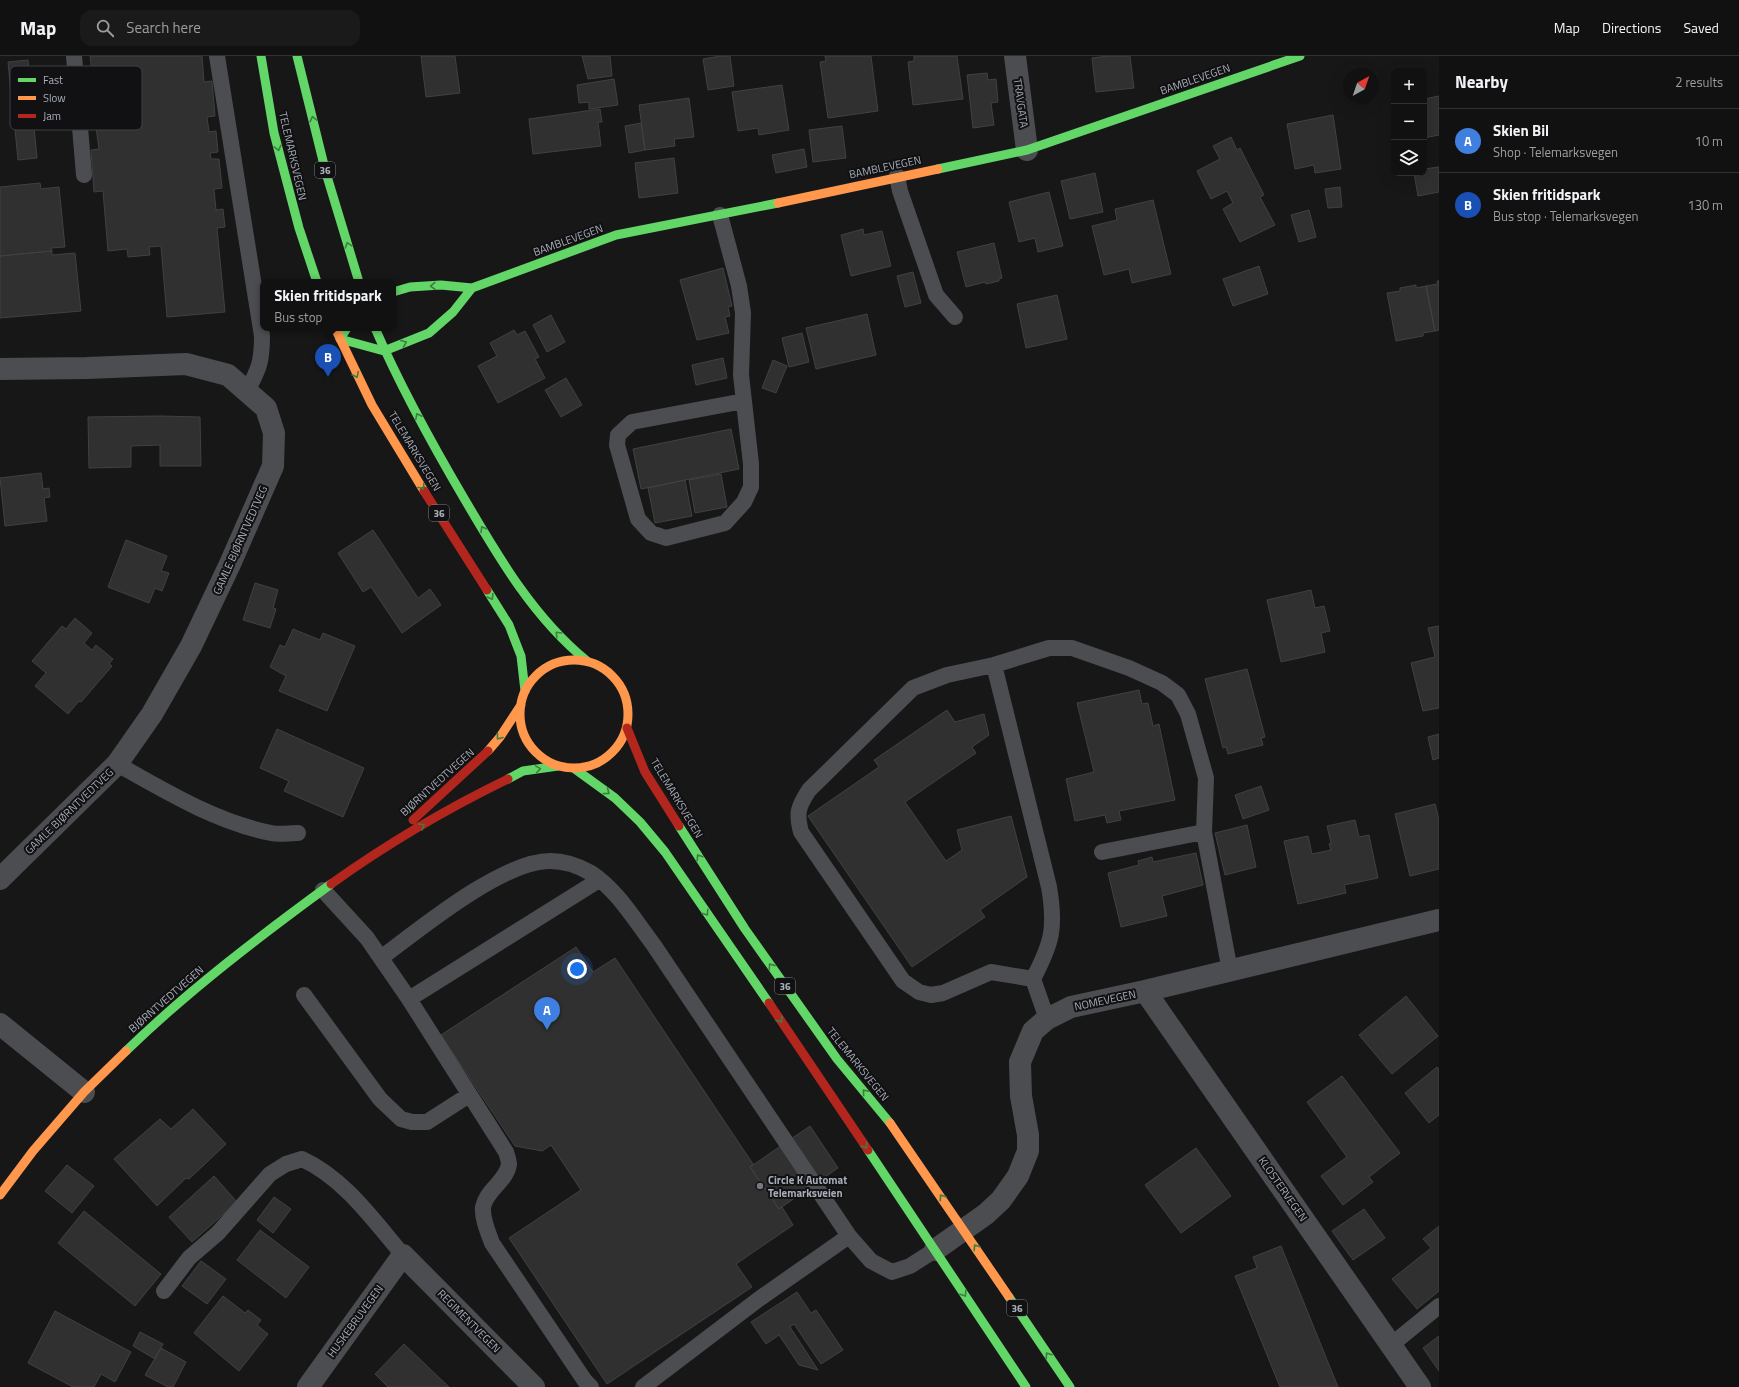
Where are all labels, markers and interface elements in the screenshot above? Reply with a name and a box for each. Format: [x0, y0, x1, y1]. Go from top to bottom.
search box [80, 10, 360, 46]
text: Map [20, 13, 56, 42]
text: Search here [126, 16, 201, 39]
icon: search [94, 17, 116, 39]
text: Map [1554, 17, 1580, 38]
text: Directions [1602, 17, 1661, 38]
text: Saved [1683, 17, 1719, 38]
street label: BAMBLEVEGEN [1158, 60, 1232, 98]
legend [10, 66, 142, 130]
north arrow [1343, 68, 1379, 104]
map controls [1391, 68, 1427, 176]
button: + [1391, 68, 1427, 104]
text: Nearby [1455, 69, 1508, 95]
text: Fast [43, 72, 63, 88]
text: 2 results [1675, 72, 1723, 92]
street label: TRAVGATA [1010, 77, 1032, 129]
text: Slow [43, 90, 66, 106]
button: − [1391, 104, 1427, 140]
text: Jam [43, 108, 61, 124]
street label: TELEMARKSVEGEN [275, 110, 311, 202]
one-way arrow [309, 116, 317, 123]
text: Skien Bil [1493, 119, 1549, 142]
text: A [1464, 131, 1472, 151]
text: 10 m [1695, 131, 1723, 151]
button: layers [1391, 140, 1427, 176]
text: Shop · Telemarksvegen [1493, 142, 1618, 162]
one-way arrow [273, 144, 282, 151]
street label: BAMBLEVEGEN [847, 152, 923, 182]
road number: 36 [315, 162, 335, 178]
text: Skien fritidspark [1493, 183, 1601, 206]
text: B [1464, 195, 1472, 215]
text: 130 m [1687, 195, 1723, 215]
text: Bus stop · Telemarksvegen [1493, 206, 1638, 226]
street label: BAMBLEVEGEN [531, 220, 605, 260]
one-way arrow [344, 241, 353, 248]
popup [260, 279, 396, 331]
one-way arrow [430, 281, 436, 290]
text: Skien fritidspark [274, 284, 382, 307]
text: Bus stop [274, 307, 322, 327]
one-way arrow [399, 340, 407, 348]
pin: B [315, 344, 341, 377]
one-way arrow [351, 370, 359, 378]
street label: TELEMARKSVEGEN [385, 408, 445, 494]
one-way arrow [415, 413, 423, 421]
street label: GAMLE BJØRNTVEDTVEG [209, 483, 271, 597]
one-way arrow [417, 483, 425, 490]
road number: 36 [429, 505, 449, 521]
one-way arrow [480, 526, 487, 533]
one-way arrow [487, 593, 494, 600]
one-way arrow [556, 631, 563, 639]
one-way arrow [497, 732, 504, 739]
street label: BJØRNTVEDTVEGEN [396, 744, 478, 820]
street label: TELEMARKSVEGEN [647, 755, 707, 841]
street label: GAMLE BJØRNTVEDTVEG [21, 764, 117, 858]
one-way arrow [535, 765, 541, 774]
one-way arrow [602, 787, 609, 794]
one-way arrow [418, 823, 425, 830]
one-way arrow [697, 855, 704, 862]
one-way arrow [701, 909, 709, 916]
your location [567, 959, 587, 979]
street label: BJØRNTVEDTVEGEN [125, 962, 207, 1036]
one-way arrow [769, 963, 776, 970]
road number: 36 [775, 978, 795, 994]
street label: NOMEVEGEN [1073, 986, 1137, 1014]
pin: A [534, 997, 560, 1030]
one-way arrow [775, 1016, 782, 1023]
street label: TELEMARKSVEGEN [823, 1024, 893, 1104]
one-way arrow [863, 1089, 870, 1097]
one-way arrow [860, 1141, 867, 1148]
street label: KLOSTERVEGEN [1255, 1153, 1311, 1225]
place label: Circle K Automat Telemarksveien [768, 1172, 847, 1201]
marker: Circle K Automat Telemarksveien [755, 1181, 765, 1191]
one-way arrow [939, 1194, 947, 1201]
one-way arrow [974, 1244, 981, 1251]
street label: HUSKEBRUVEGEN [323, 1281, 387, 1361]
street label: REGIMENTVEGEN [434, 1286, 504, 1356]
one-way arrow [960, 1290, 967, 1297]
road number: 36 [1007, 1300, 1027, 1316]
one-way arrow [1046, 1352, 1053, 1359]

